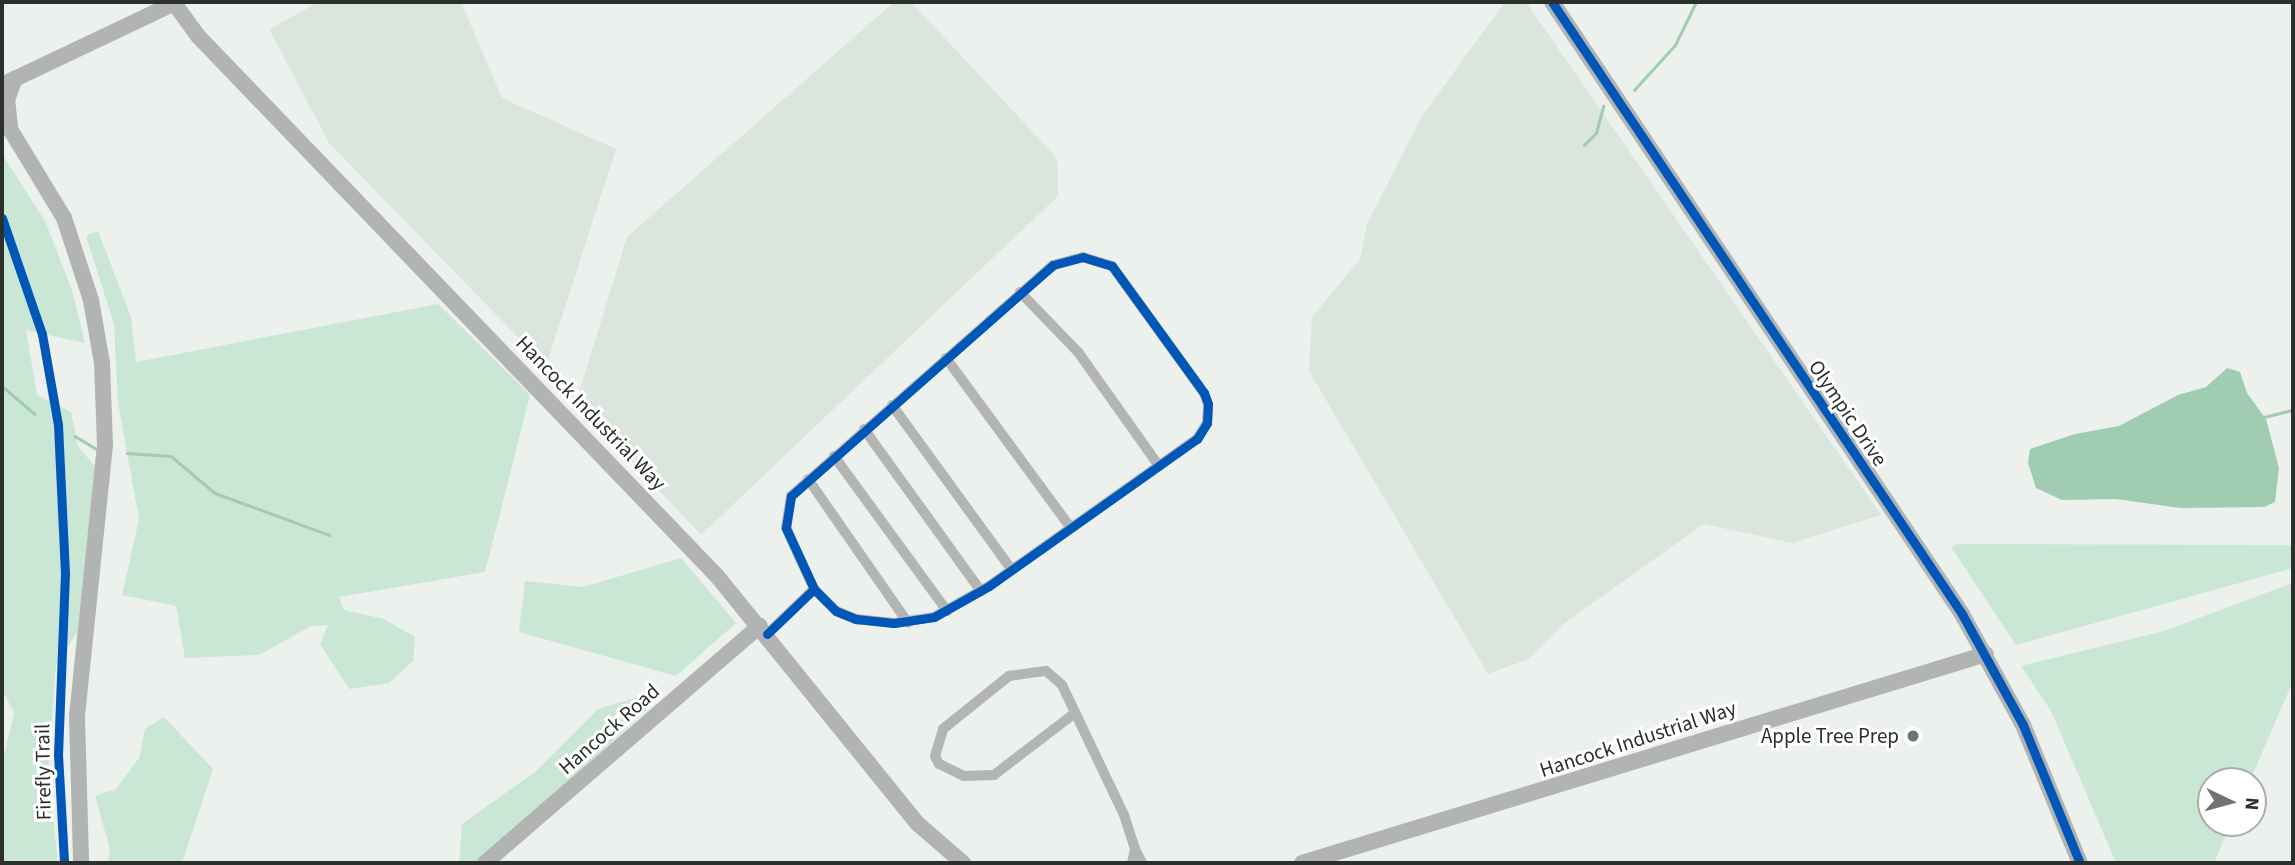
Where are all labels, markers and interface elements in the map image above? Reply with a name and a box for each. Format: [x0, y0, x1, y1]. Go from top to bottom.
street label: Hancock Industrial Way [511, 330, 671, 496]
street label: Olympic Drive [1803, 355, 1893, 471]
street label: Hancock Road [553, 678, 665, 780]
street label: Hancock Industrial Way [1537, 695, 1739, 783]
street label: Firefly Trail [30, 723, 56, 821]
place label: Apple Tree Prep [1761, 723, 1899, 749]
marker: Apple Tree Prep [1905, 728, 1921, 744]
north arrow [2197, 767, 2267, 837]
text: N [2237, 796, 2265, 811]

